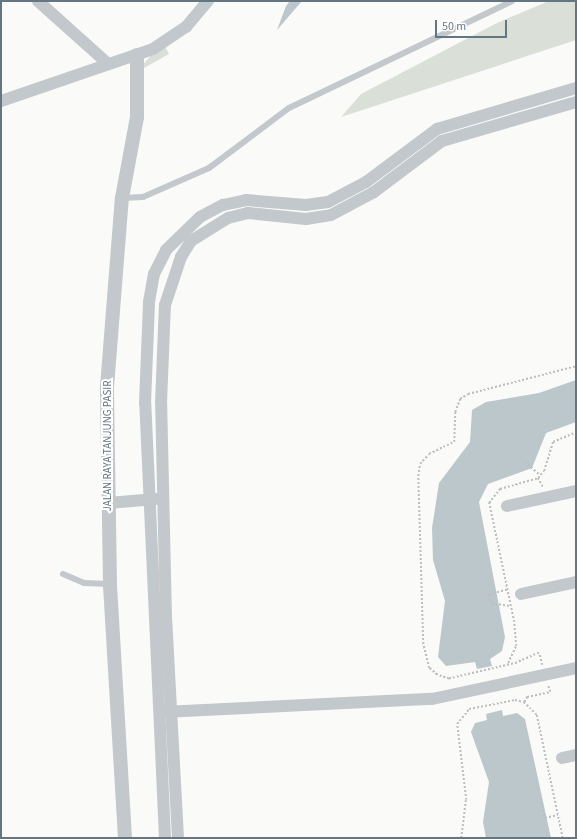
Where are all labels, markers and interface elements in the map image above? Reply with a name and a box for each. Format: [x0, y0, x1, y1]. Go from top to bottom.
scale bar [437, 12, 509, 38]
text: 50 m [442, 18, 466, 35]
street label: JALAN RAYA TANJUNG PASIR [101, 381, 115, 511]

